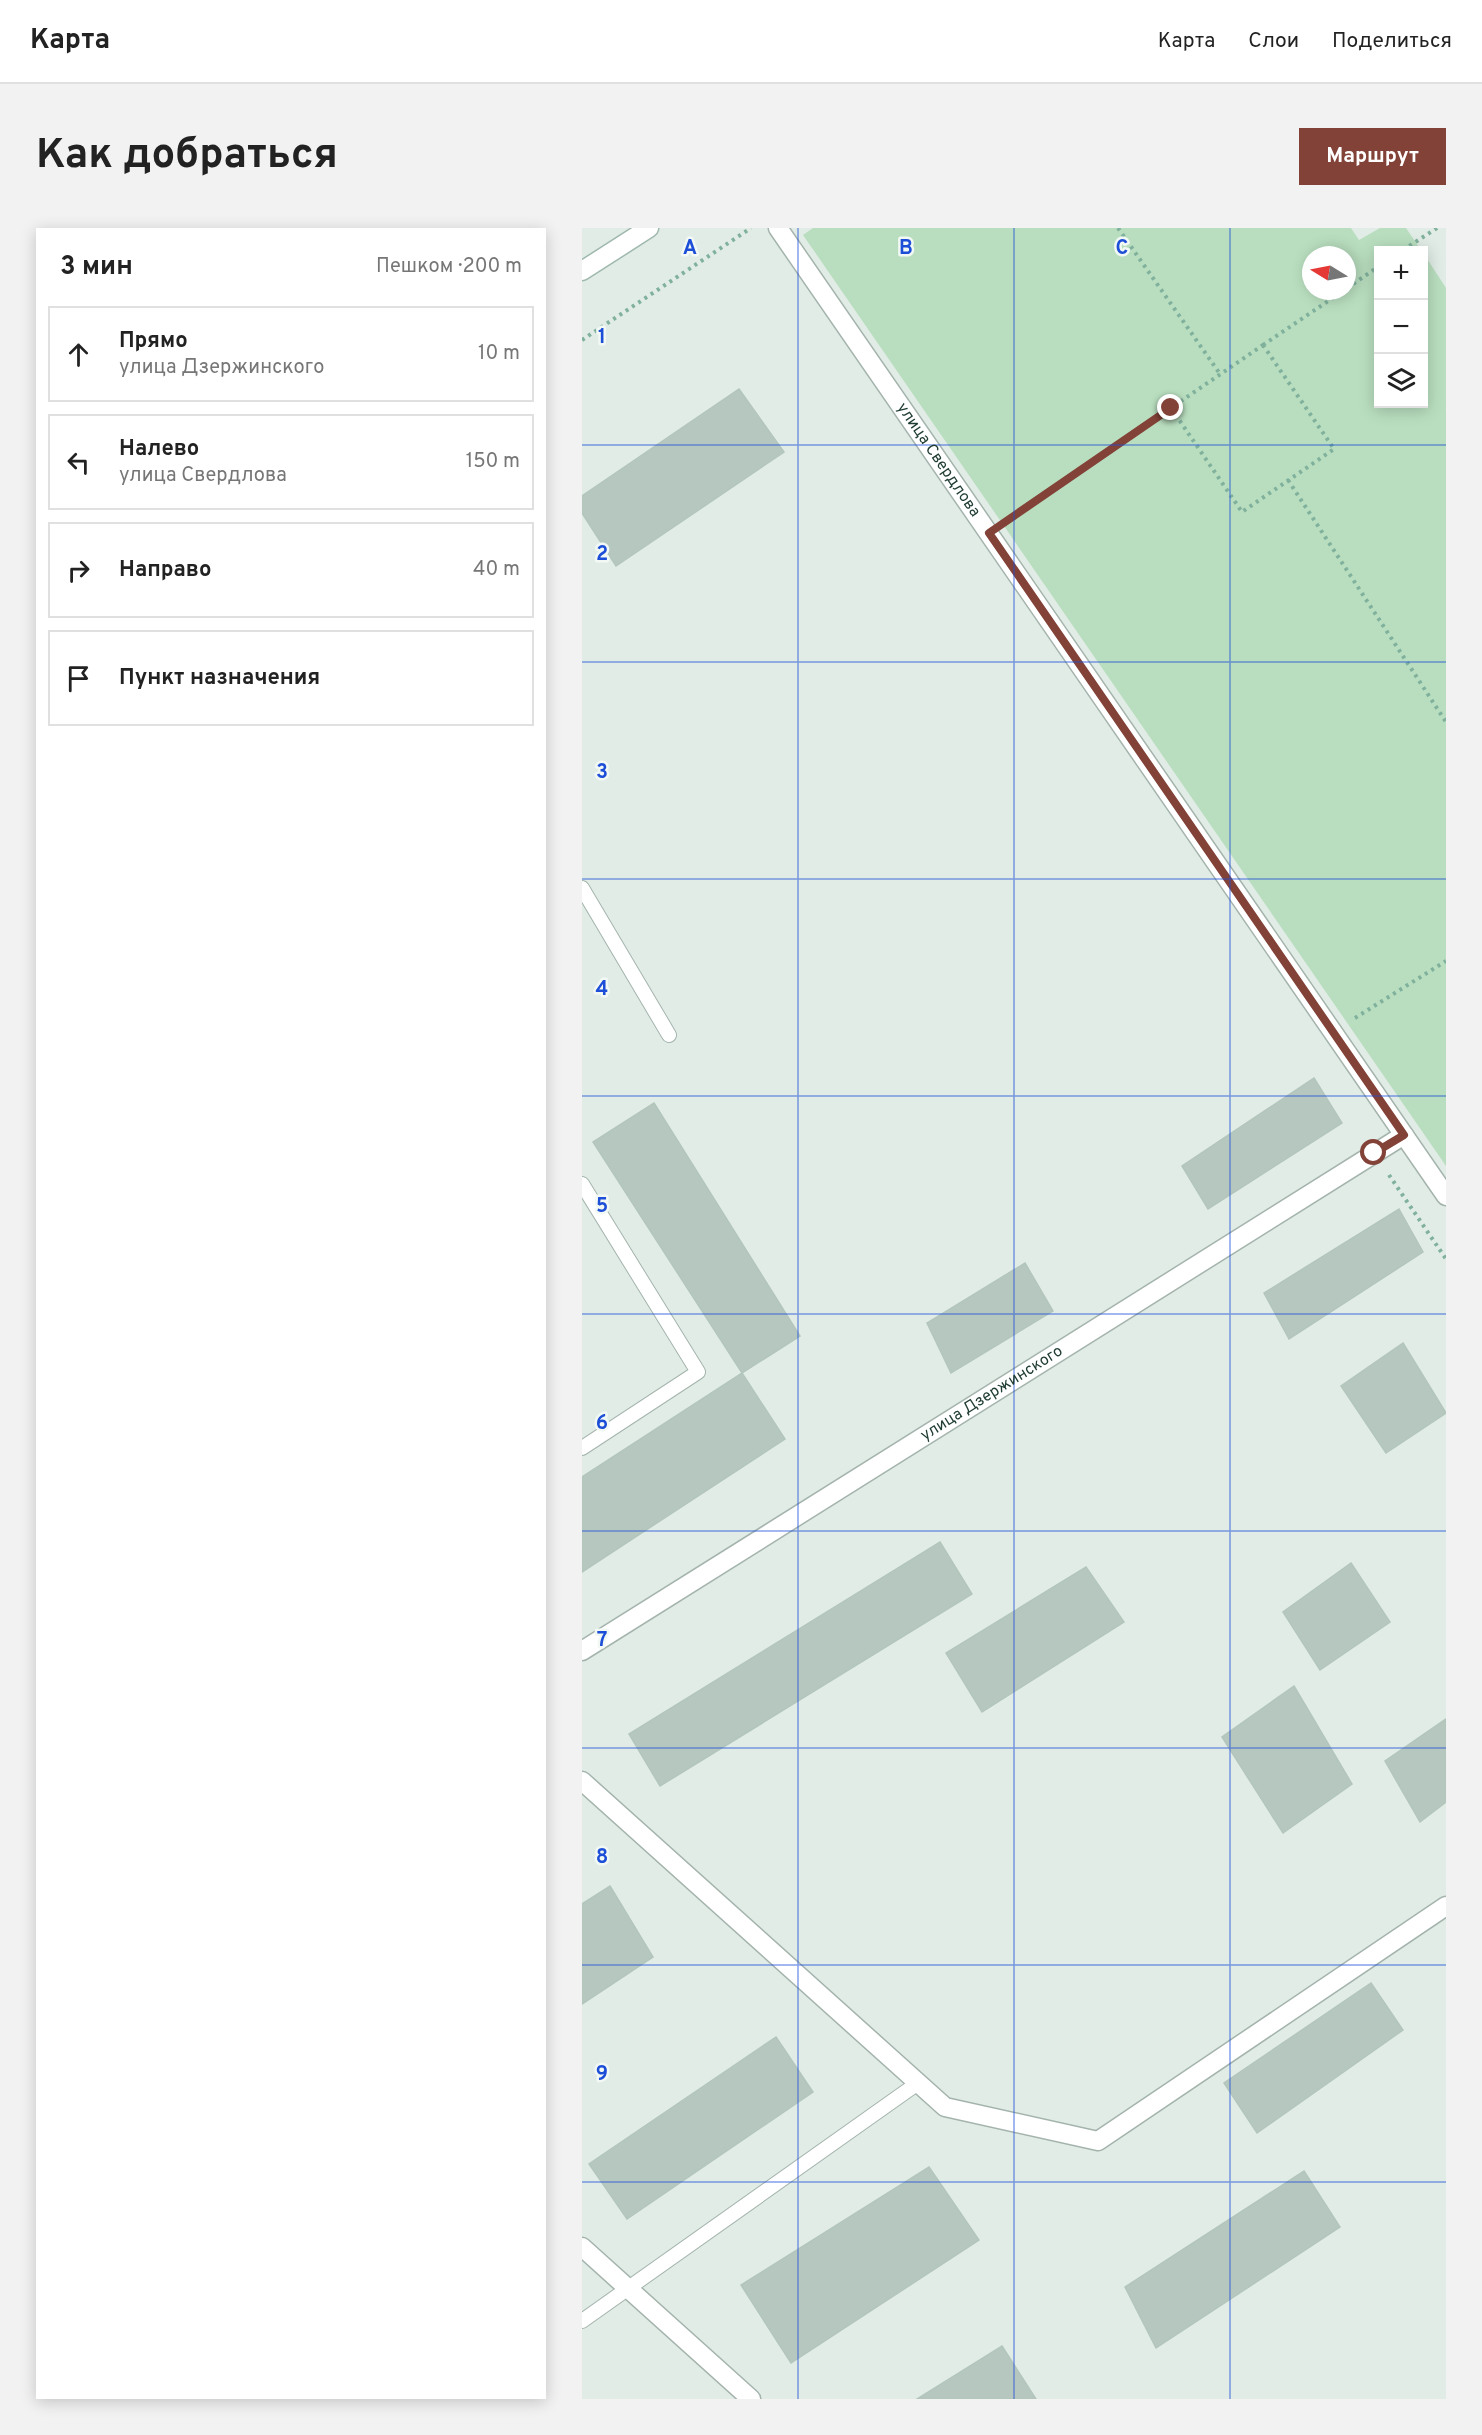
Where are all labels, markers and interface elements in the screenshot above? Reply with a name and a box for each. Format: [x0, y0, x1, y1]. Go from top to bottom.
text: Карта [30, 23, 110, 59]
text: Карта [1158, 28, 1215, 55]
text: Слои [1248, 28, 1299, 55]
text: Поделиться [1332, 28, 1452, 55]
button: Маршрут [1299, 128, 1446, 185]
text: Как добраться [36, 130, 338, 183]
text: A [683, 236, 697, 262]
text: B [899, 236, 913, 262]
text: C [1116, 236, 1128, 262]
north arrow [1302, 246, 1356, 300]
map controls [1374, 246, 1428, 408]
button: + [1374, 246, 1428, 300]
text: 3 мин [60, 251, 133, 284]
text: Пешком · 200 m [376, 254, 522, 280]
button: − [1374, 300, 1428, 354]
text: 1 [598, 325, 606, 351]
text: Прямо [119, 328, 188, 355]
icon: ahead [62, 338, 95, 371]
text: 10 m [478, 341, 520, 367]
button: layers [1374, 354, 1428, 408]
text: улица Дзержинского [119, 355, 324, 381]
route end [1157, 394, 1183, 420]
street label: улица Свердлова [892, 399, 985, 521]
text: Налево [119, 436, 199, 463]
icon: left [62, 446, 95, 479]
text: 150 m [466, 449, 520, 475]
text: улица Свердлова [119, 463, 287, 489]
text: 2 [596, 542, 608, 568]
icon: right [62, 554, 95, 587]
text: Направо [119, 557, 211, 584]
text: 40 m [473, 557, 520, 583]
icon: arrive [62, 662, 95, 695]
text: Пункт назначения [119, 665, 320, 692]
text: 3 [596, 760, 608, 786]
text: 4 [596, 977, 608, 1003]
route start [1360, 1139, 1386, 1165]
text: 5 [596, 1194, 608, 1220]
street label: улица Дзержинского [917, 1341, 1067, 1446]
text: 6 [596, 1411, 608, 1437]
text: 7 [597, 1628, 607, 1654]
text: 8 [596, 1845, 608, 1871]
text: 9 [596, 2062, 608, 2088]

